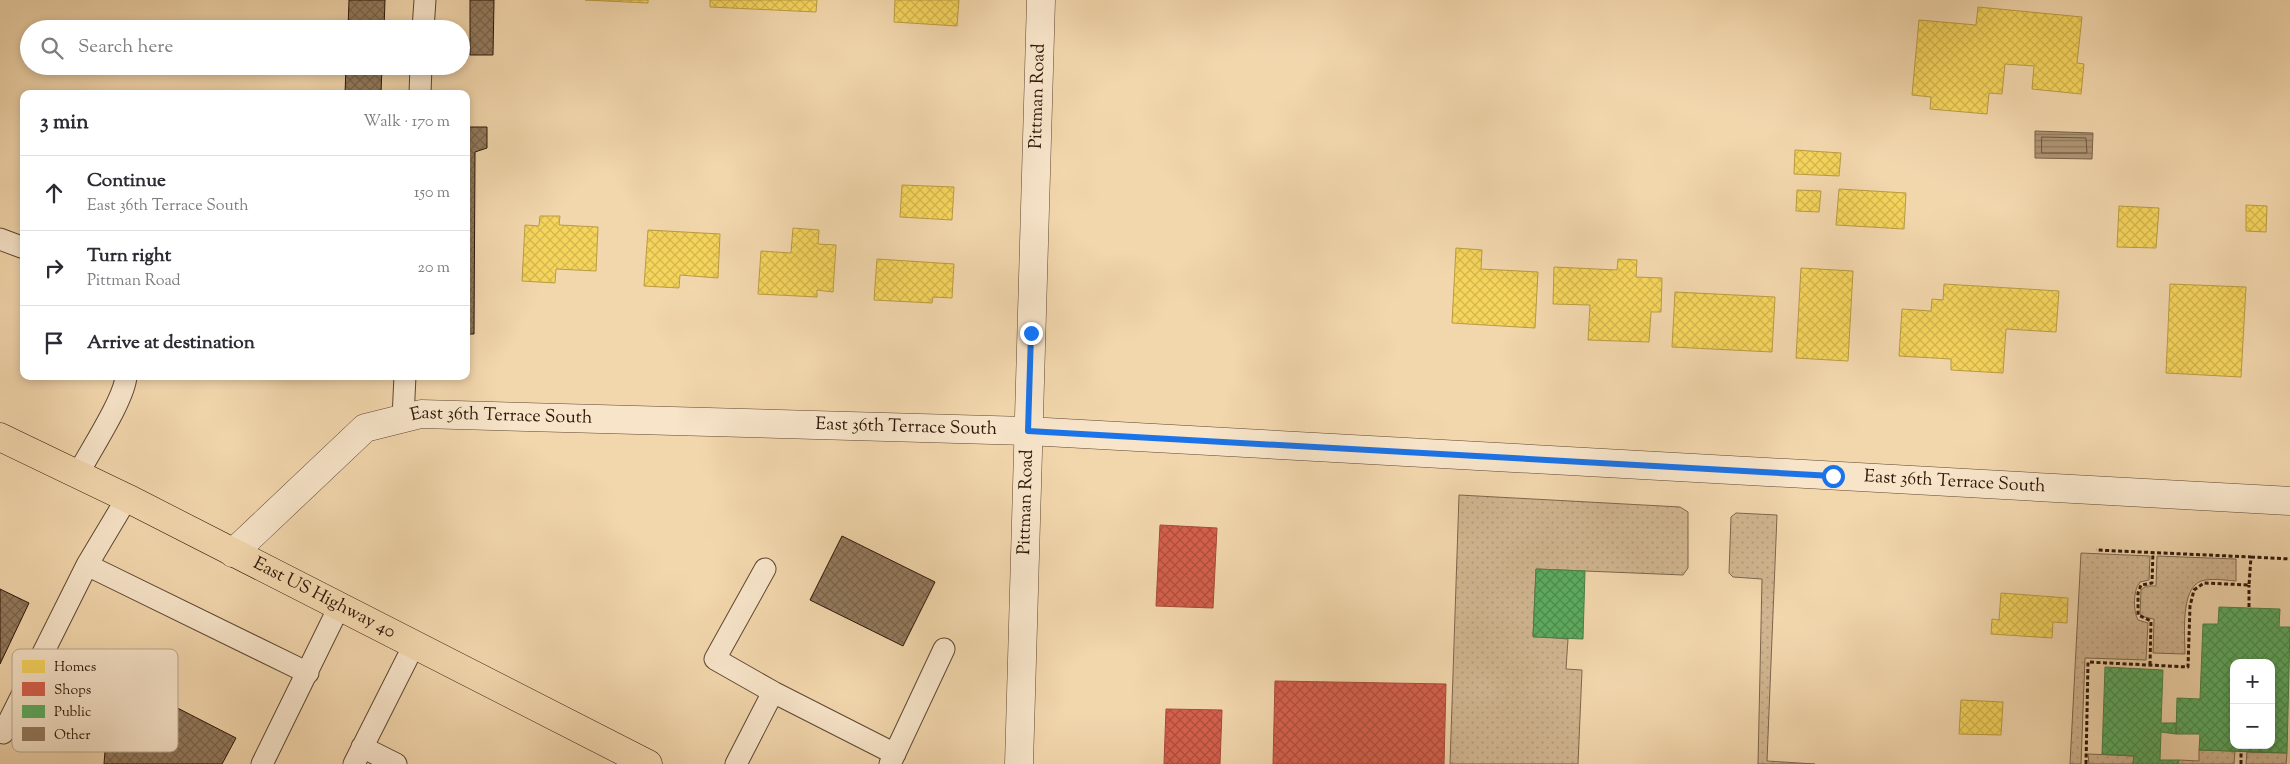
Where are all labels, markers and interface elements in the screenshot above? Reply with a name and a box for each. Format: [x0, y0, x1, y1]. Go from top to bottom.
search box [20, 20, 470, 75]
icon: search [38, 34, 66, 62]
text: Search here [78, 34, 173, 61]
street label: Pittman Road [1024, 43, 1053, 149]
text: 3 min [40, 108, 89, 138]
text: Walk · 170 m [363, 111, 450, 134]
text: Continue [87, 168, 166, 195]
icon: ahead [40, 179, 68, 207]
text: 150 m [414, 182, 450, 205]
text: East 36th Terrace South [87, 195, 249, 218]
text: Turn right [87, 243, 171, 270]
icon: right [40, 254, 68, 282]
text: 20 m [417, 257, 450, 280]
text: Pittman Road [87, 270, 181, 293]
route end [1020, 322, 1043, 345]
icon: arrive [40, 329, 68, 357]
text: Arrive at destination [87, 330, 255, 357]
street label: East 36th Terrace South [408, 401, 593, 432]
street label: East 36th Terrace South [815, 412, 998, 443]
street label: Pittman Road [1012, 449, 1041, 555]
street label: East 36th Terrace South [1863, 464, 2047, 500]
route start [1822, 465, 1845, 488]
street label: East US Highway 40 [248, 551, 400, 646]
legend [12, 649, 178, 752]
text: Homes [54, 658, 96, 678]
map controls [2230, 659, 2275, 749]
button: + [2230, 659, 2275, 704]
text: Shops [54, 681, 91, 701]
text: Public [54, 703, 91, 723]
button: − [2230, 704, 2275, 749]
text: Other [54, 726, 91, 746]

